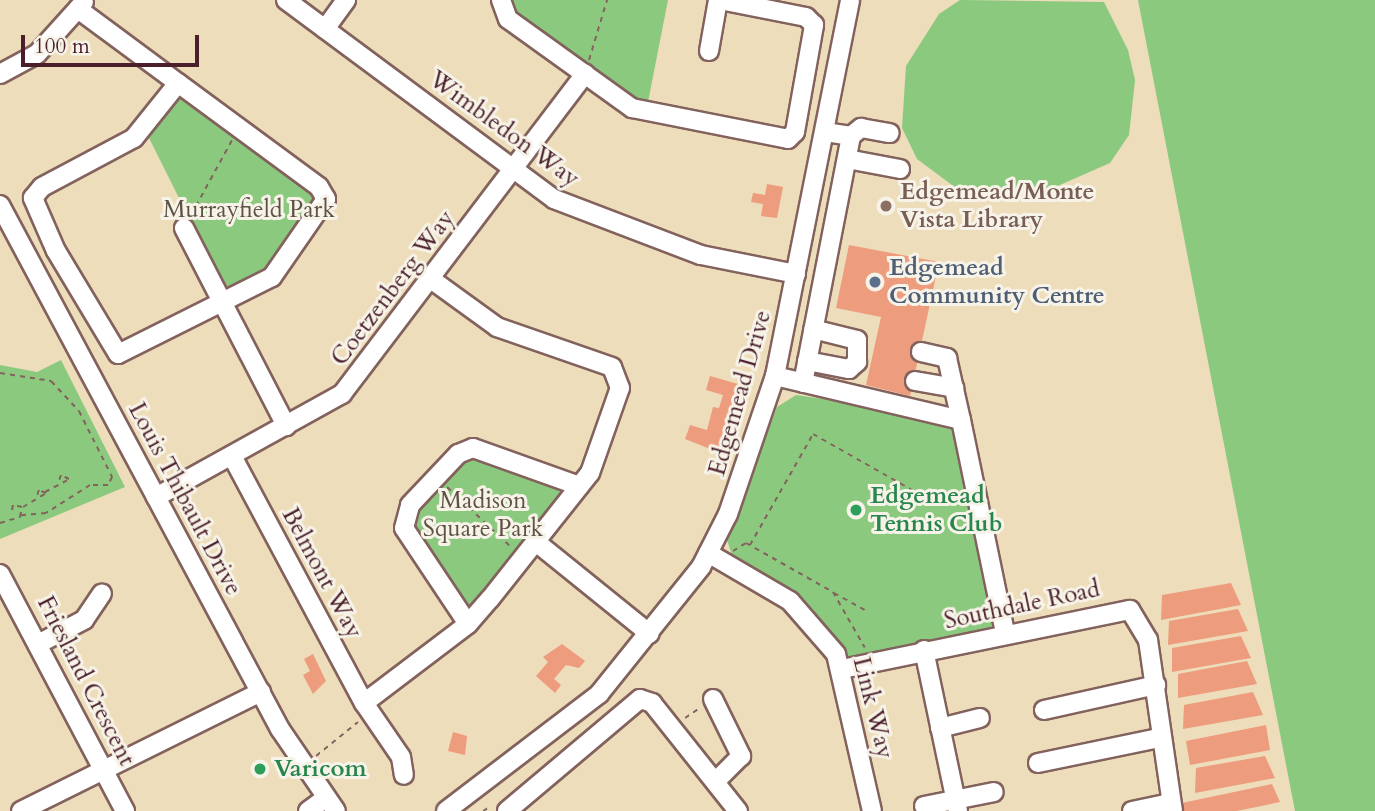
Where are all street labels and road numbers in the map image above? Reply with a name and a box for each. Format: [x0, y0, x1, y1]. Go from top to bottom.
street label: Wimbledon Way [423, 65, 585, 193]
street label: Coetzenberg Way [325, 205, 461, 371]
street label: Edgemead Drive [703, 307, 777, 479]
street label: Louis Thibault Drive [122, 398, 248, 600]
street label: Belmont Way [276, 503, 368, 643]
street label: Southdale Road [942, 574, 1102, 636]
street label: Friesland Crescent [31, 591, 141, 771]
street label: Link Way [846, 654, 900, 762]

